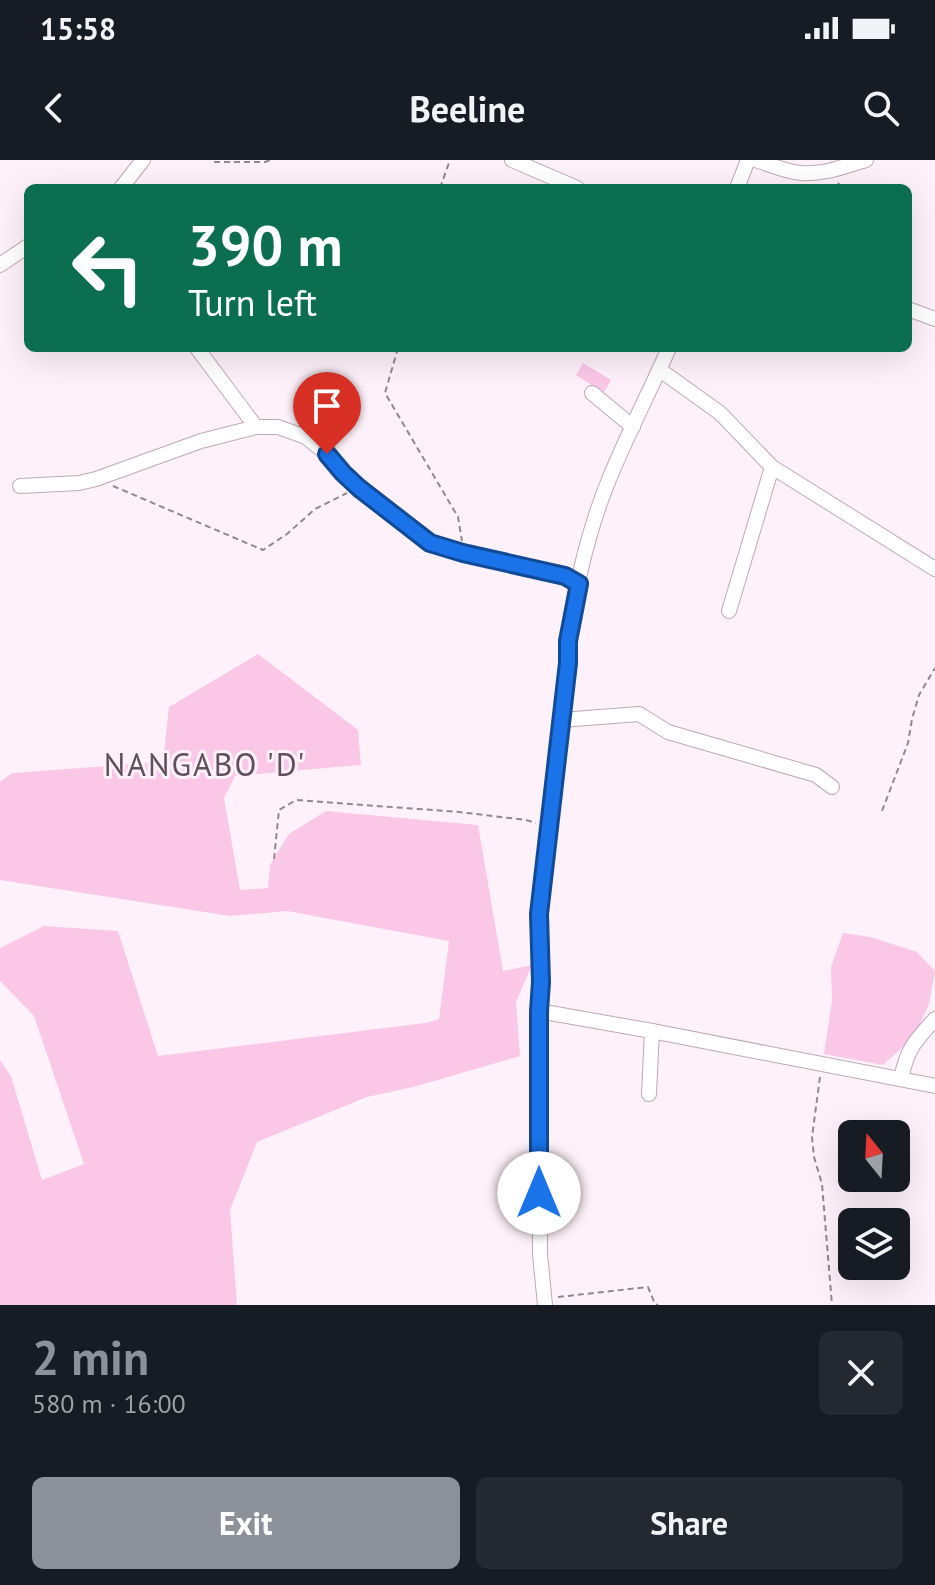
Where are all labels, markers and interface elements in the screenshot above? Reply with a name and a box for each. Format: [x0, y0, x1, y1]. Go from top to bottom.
text: 15:58 [40, 9, 116, 48]
text: Beeline [410, 85, 525, 132]
icon: back [32, 86, 76, 130]
icon: search [859, 86, 903, 130]
text: 390 m [188, 209, 343, 281]
icon: left [56, 216, 160, 320]
text: Turn left [188, 279, 317, 326]
pin [293, 372, 361, 454]
icon: arrive [305, 384, 349, 428]
district label: NANGABO 'D' [104, 743, 306, 785]
north arrow [838, 1120, 910, 1192]
map controls [838, 1120, 910, 1280]
position arrow [497, 1151, 581, 1235]
button: layers [838, 1208, 910, 1280]
text: 2 min [32, 1326, 149, 1388]
button: close [819, 1331, 903, 1415]
text: 580 m · 16:00 [32, 1387, 186, 1420]
button: Exit [32, 1477, 460, 1569]
button: Share [476, 1477, 903, 1569]

